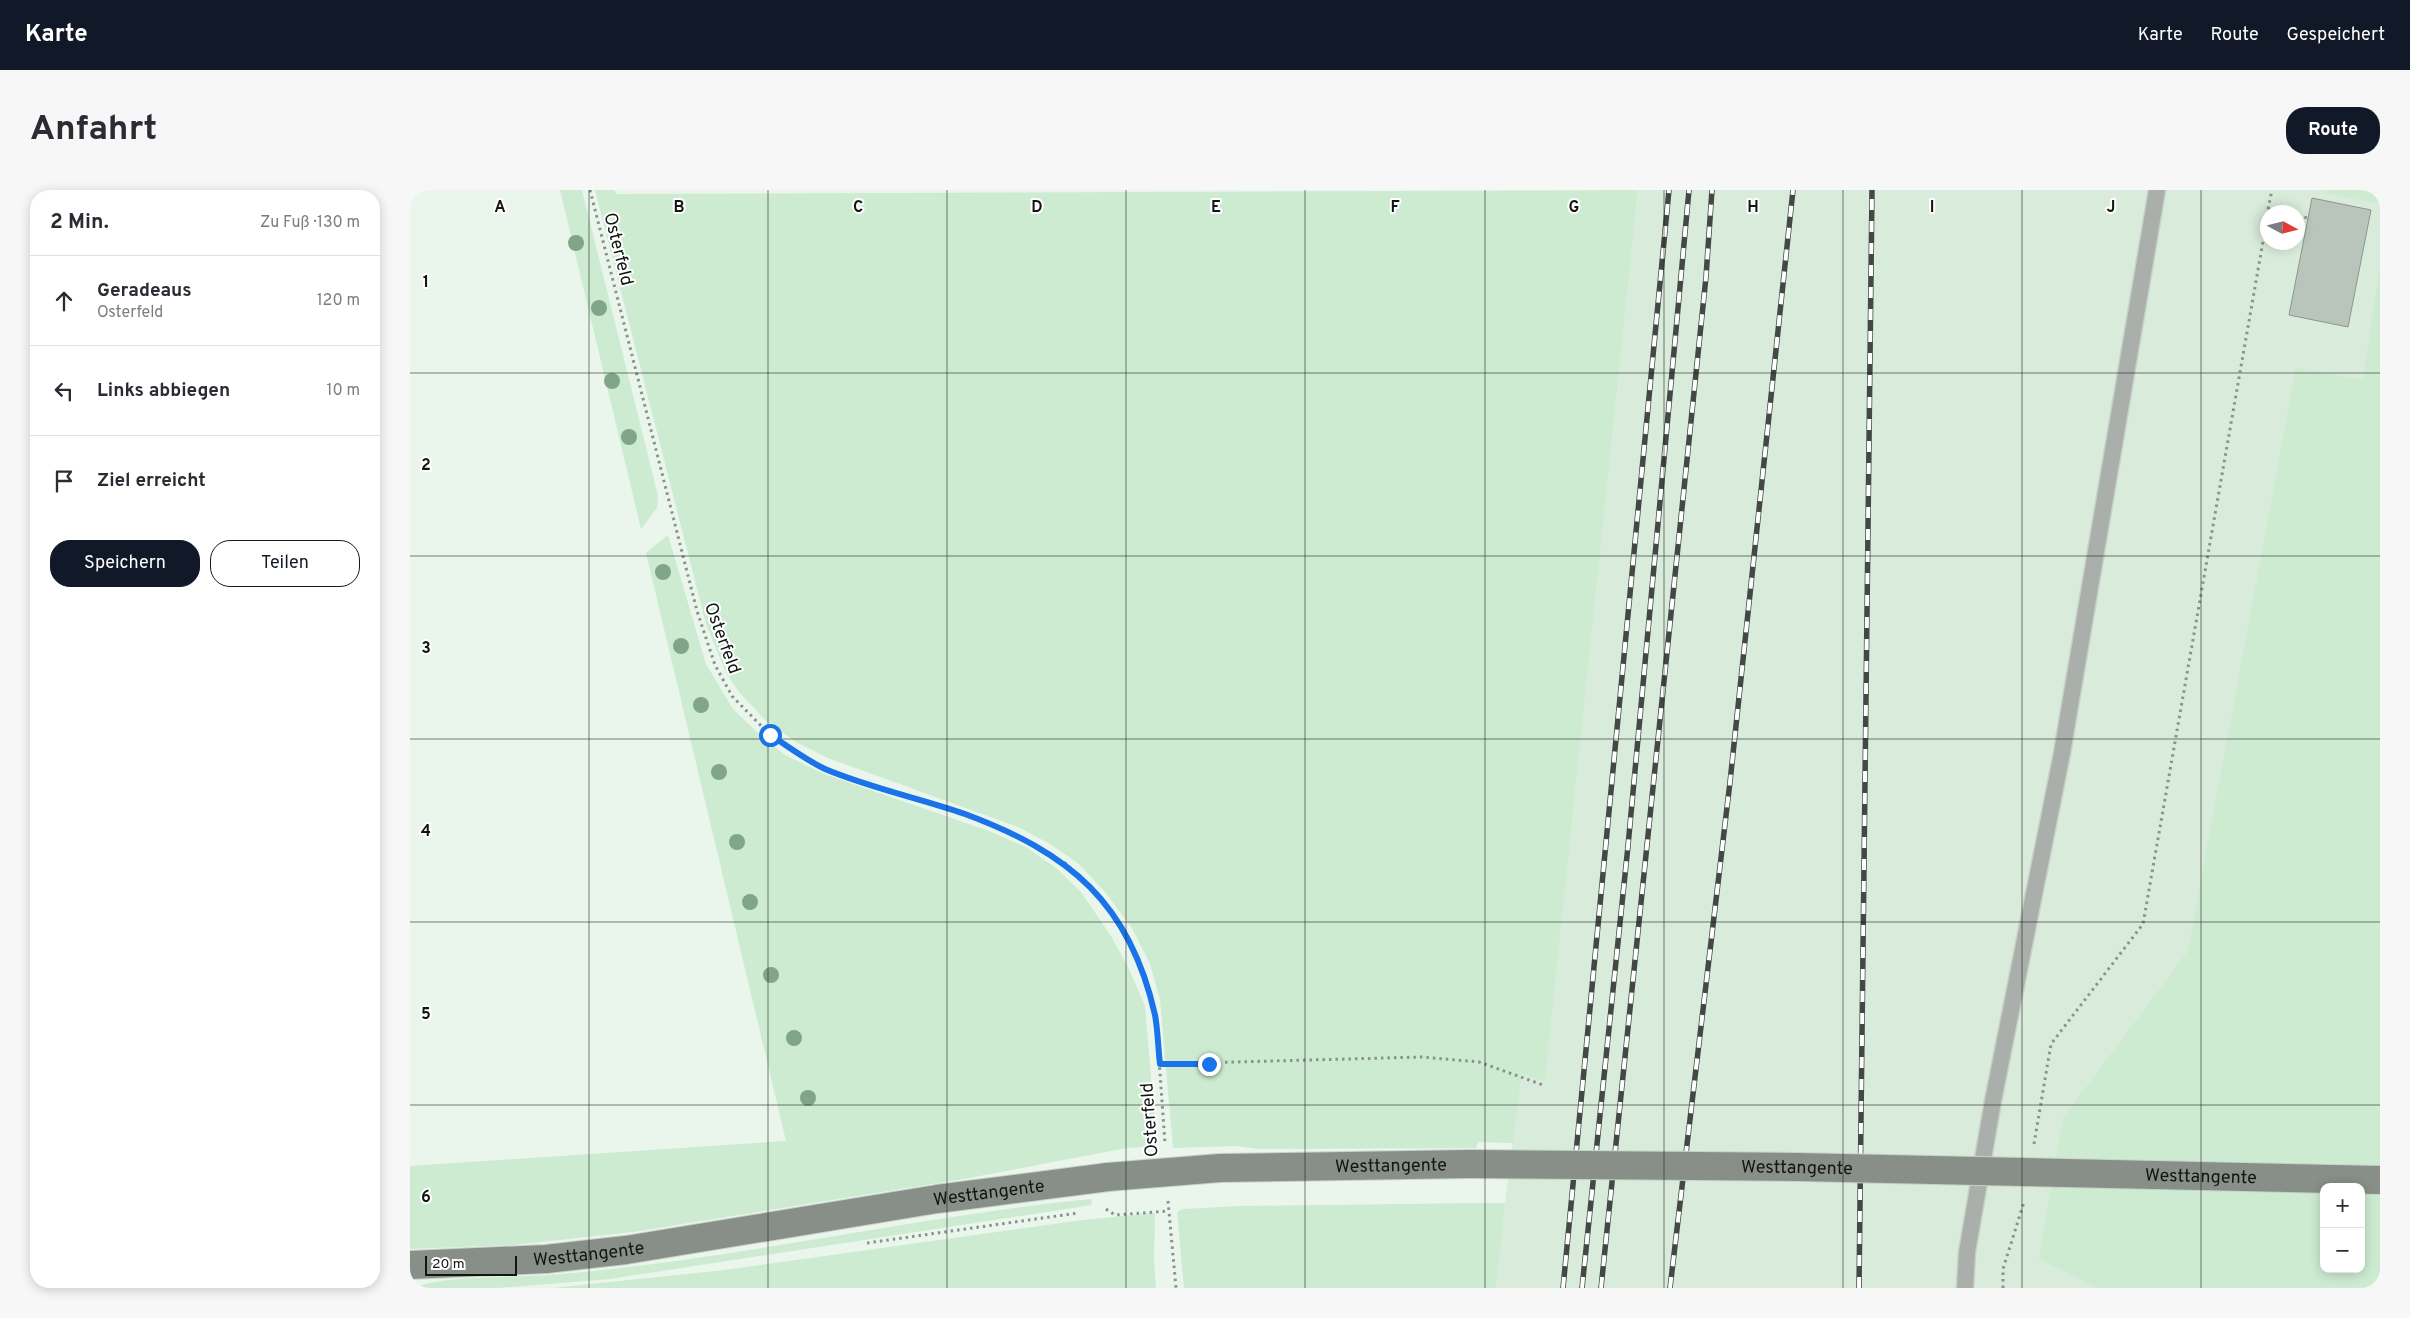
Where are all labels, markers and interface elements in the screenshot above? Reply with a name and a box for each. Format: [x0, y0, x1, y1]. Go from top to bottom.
text: Karte [25, 20, 88, 50]
text: Karte [2138, 24, 2183, 47]
text: Route [2211, 24, 2259, 47]
text: Gespeichert [2287, 24, 2385, 47]
button: Route [2286, 107, 2380, 154]
text: Anfahrt [30, 108, 157, 152]
text: A [494, 198, 506, 218]
text: B [673, 198, 685, 218]
text: C [853, 198, 863, 218]
text: D [1031, 198, 1043, 218]
text: E [1211, 198, 1221, 218]
text: F [1390, 198, 1400, 218]
text: G [1569, 198, 1579, 218]
text: H [1747, 198, 1759, 218]
text: I [1930, 198, 1934, 218]
text: J [2107, 198, 2115, 218]
north arrow [2260, 205, 2305, 250]
text: 2 Min. [50, 209, 109, 236]
street label: Osterfeld [597, 210, 638, 288]
text: Zu Fuß · 130 m [260, 213, 360, 233]
text: 1 [423, 273, 429, 293]
text: Geradeaus [97, 279, 192, 303]
icon: ahead [50, 287, 78, 315]
text: 120 m [317, 291, 360, 311]
text: Osterfeld [97, 303, 163, 323]
icon: left [50, 377, 78, 405]
text: Links abbiegen [97, 379, 230, 403]
text: 10 m [326, 381, 360, 401]
text: 2 [421, 456, 431, 476]
icon: arrive [50, 467, 78, 495]
text: Ziel erreicht [97, 469, 206, 493]
button: Speichern [50, 540, 200, 587]
button: Teilen [210, 540, 360, 587]
street label: Osterfeld [698, 600, 745, 678]
text: 3 [421, 639, 431, 659]
route start [759, 724, 782, 747]
text: 4 [421, 822, 431, 842]
text: 5 [421, 1005, 431, 1025]
route end [1198, 1053, 1221, 1076]
street label: Osterfeld [1136, 1082, 1165, 1158]
street label: Westtangente [1335, 1154, 1447, 1179]
street label: Westtangente [1741, 1156, 1853, 1181]
street label: Westtangente [2145, 1165, 2257, 1190]
street label: Westtangente [932, 1175, 1046, 1212]
map controls [2320, 1183, 2365, 1273]
button: + [2320, 1183, 2365, 1228]
text: 6 [421, 1188, 431, 1208]
button: − [2320, 1228, 2365, 1273]
street label: Westtangente [532, 1237, 646, 1273]
scale bar [425, 1253, 518, 1276]
text: 20 m [432, 1256, 465, 1273]

